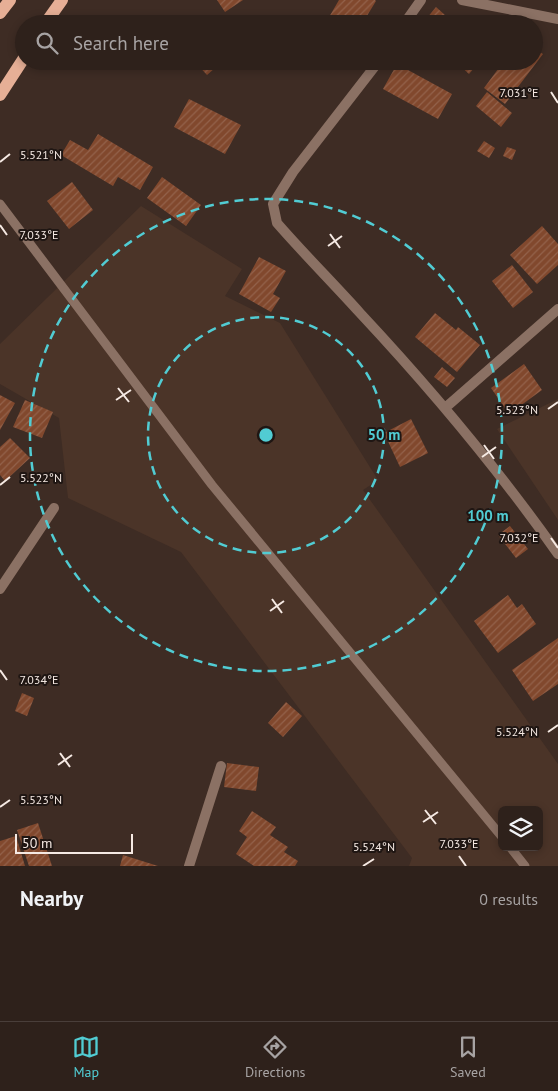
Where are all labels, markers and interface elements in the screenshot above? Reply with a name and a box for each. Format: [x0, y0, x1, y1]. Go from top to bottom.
search box [15, 15, 543, 70]
icon: search [33, 29, 61, 57]
text: Search here [73, 31, 169, 55]
text: 7.031°E [500, 85, 538, 100]
text: 5.521°N [20, 147, 62, 162]
text: 7.033°E [20, 227, 58, 242]
text: 5.523°N [496, 402, 538, 417]
text: 50 m [368, 425, 400, 444]
centre of rings [257, 426, 275, 444]
text: 5.522°N [20, 470, 62, 485]
text: 100 m [467, 506, 509, 525]
text: 7.032°E [500, 530, 538, 545]
text: 7.034°E [20, 672, 58, 687]
text: 5.524°N [496, 724, 538, 739]
text: 5.523°N [20, 792, 62, 807]
map controls [498, 806, 543, 851]
button: layers [498, 806, 543, 851]
scale bar [15, 831, 132, 854]
text: 50 m [22, 834, 52, 852]
text: 7.033°E [440, 836, 478, 851]
text: 5.524°N [353, 839, 395, 854]
text: Nearby [20, 885, 83, 912]
text: 0 results [479, 889, 538, 909]
tab: Map [72, 1033, 100, 1081]
tab: Directions [245, 1033, 305, 1081]
tab: Saved [450, 1033, 486, 1081]

